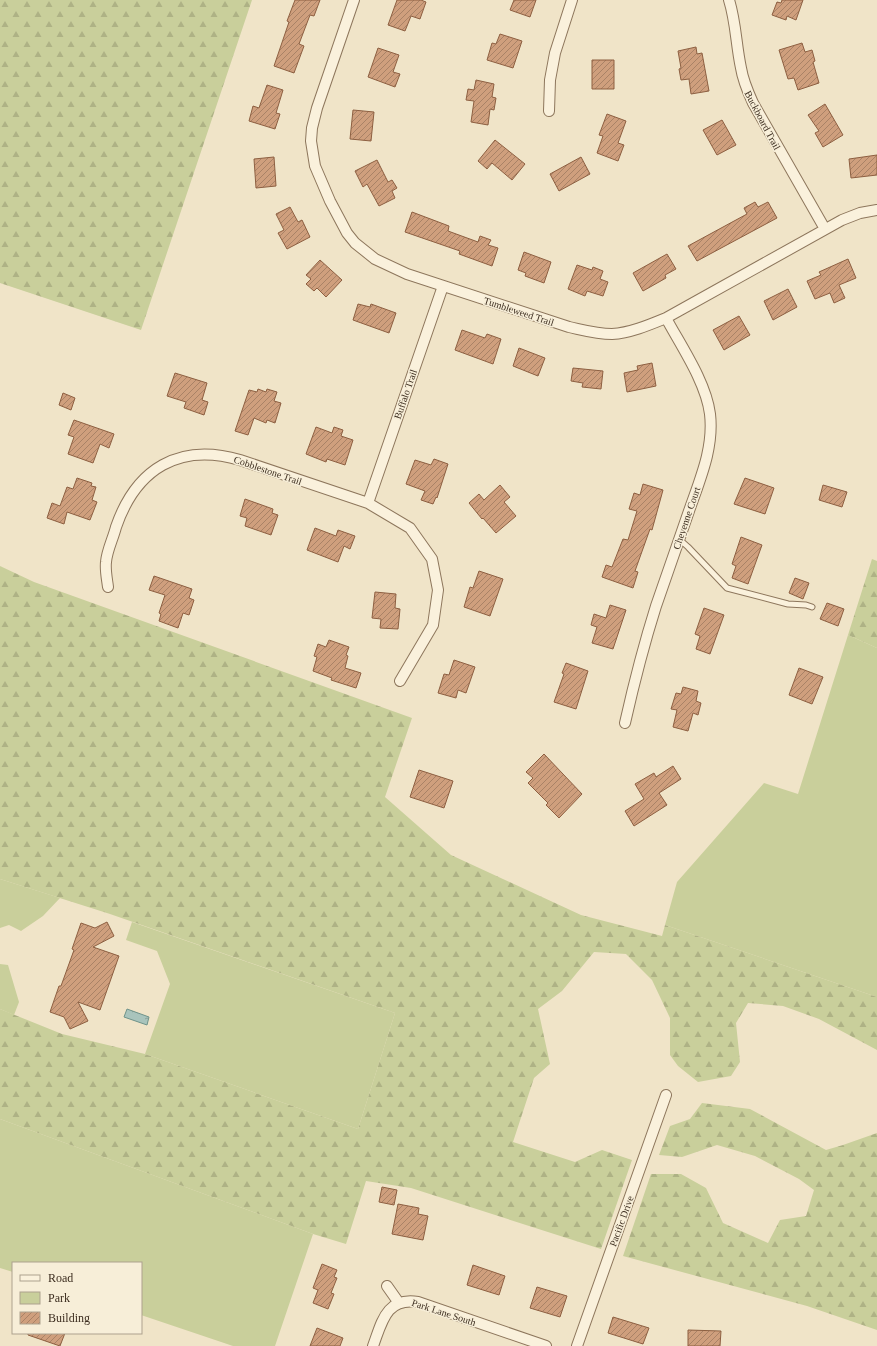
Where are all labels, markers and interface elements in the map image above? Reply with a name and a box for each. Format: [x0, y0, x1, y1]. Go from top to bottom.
street label: Buckboard Trail [742, 89, 783, 152]
street label: Tumbleweed Trail [482, 295, 556, 328]
street label: Buffalo Trail [392, 368, 419, 420]
street label: Cobblestone Trail [232, 454, 304, 487]
street label: Cheyenne Court [671, 485, 702, 551]
street label: Pacific Drive [607, 1194, 636, 1248]
legend [12, 1262, 142, 1334]
text: Road [48, 1271, 73, 1285]
text: Park [48, 1291, 70, 1305]
street label: Park Lane South [410, 1297, 477, 1328]
text: Building [48, 1311, 90, 1325]

